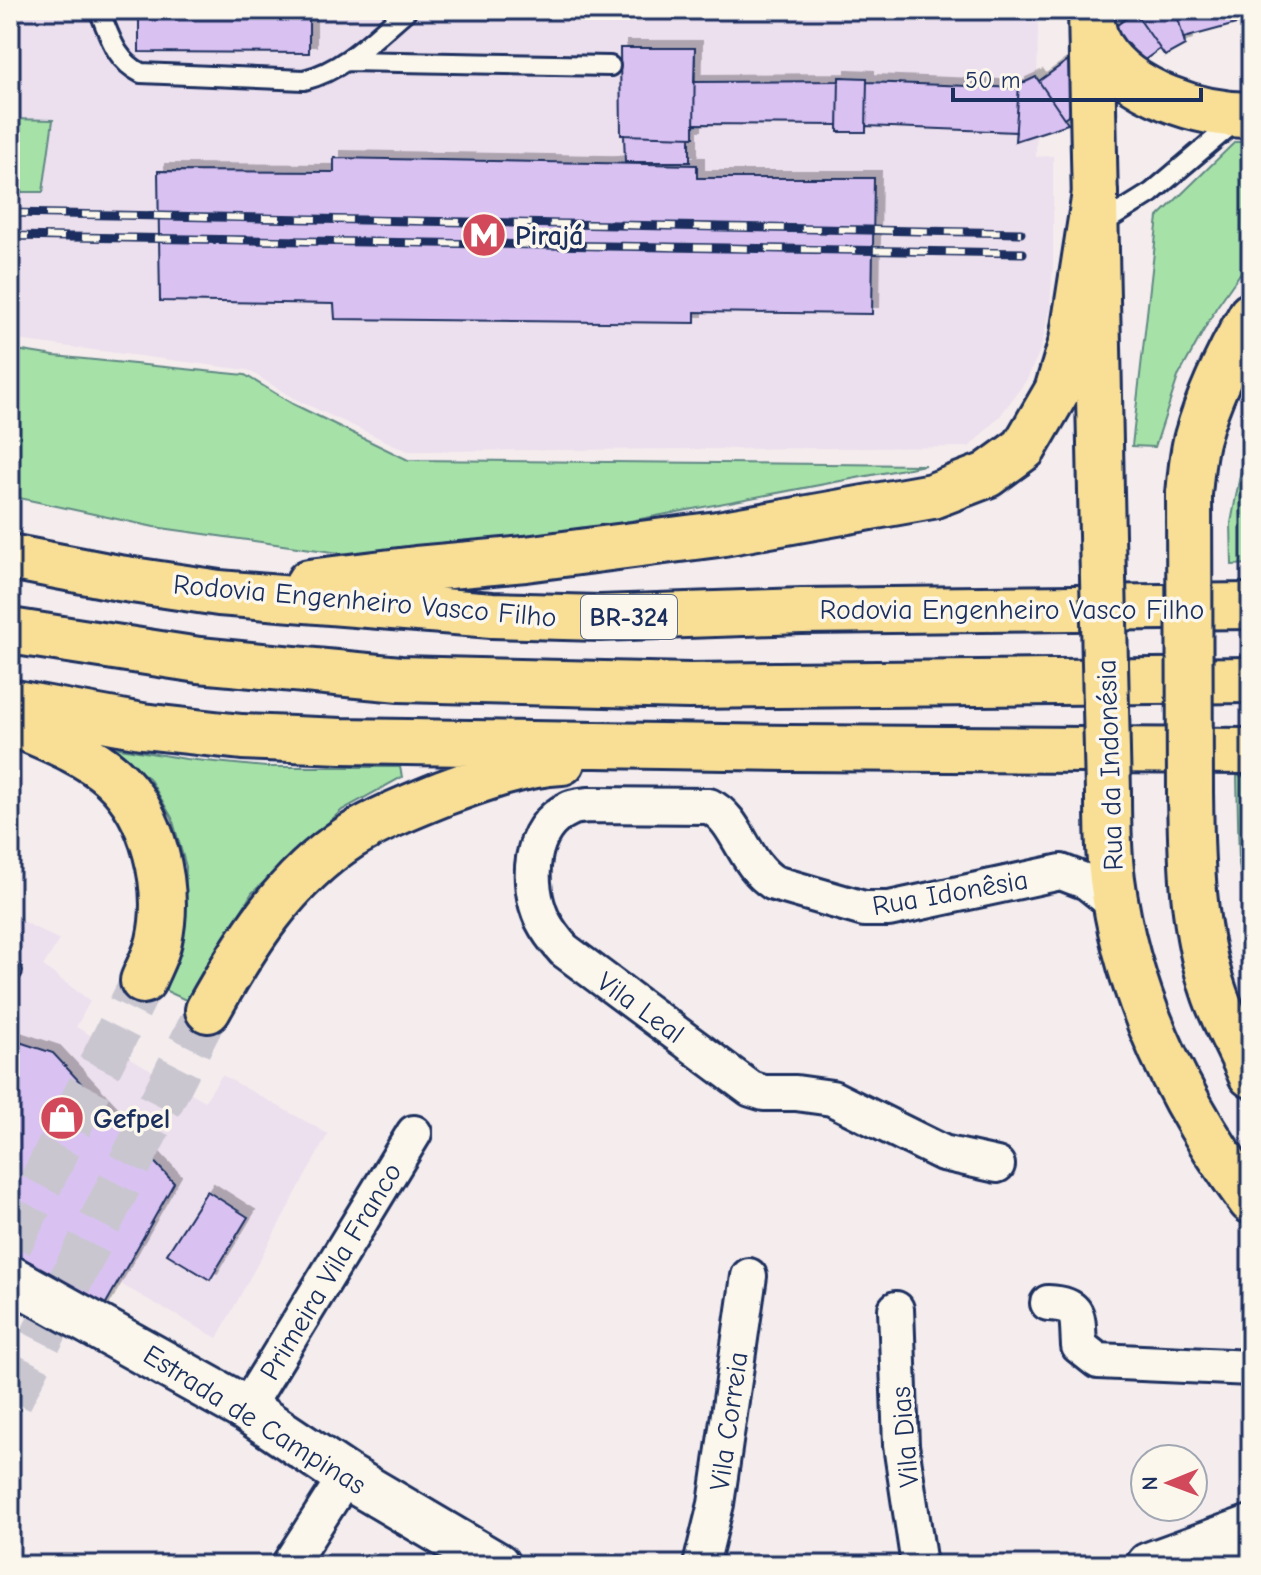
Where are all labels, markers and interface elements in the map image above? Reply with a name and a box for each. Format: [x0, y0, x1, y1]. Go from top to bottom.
scale bar [953, 52, 1201, 102]
text: 50 m [965, 66, 1021, 94]
metro station icon: Pirajá [460, 211, 508, 259]
place label: Pirajá [515, 220, 584, 252]
street label: Rodovia Engenheiro Vasco Filho [172, 568, 558, 634]
street label: Rodovia Engenheiro Vasco Filho [820, 594, 1204, 626]
road number: BR-324 [581, 595, 677, 639]
street label: Rua da Indonésia [1090, 659, 1130, 871]
street label: Rua Idonêsia [870, 864, 1030, 922]
street label: Vila Leal [591, 966, 690, 1050]
shop icon: Gefpel [38, 1094, 86, 1142]
place label: Gefpel [93, 1103, 170, 1135]
street label: Primeira Vila Franco [253, 1157, 408, 1386]
street label: Estrada de Campinas [137, 1338, 372, 1501]
street label: Vila Correia [703, 1350, 755, 1493]
street label: Vila Dias [885, 1385, 925, 1489]
north arrow [1129, 1443, 1209, 1523]
text: N [1137, 1476, 1163, 1491]

